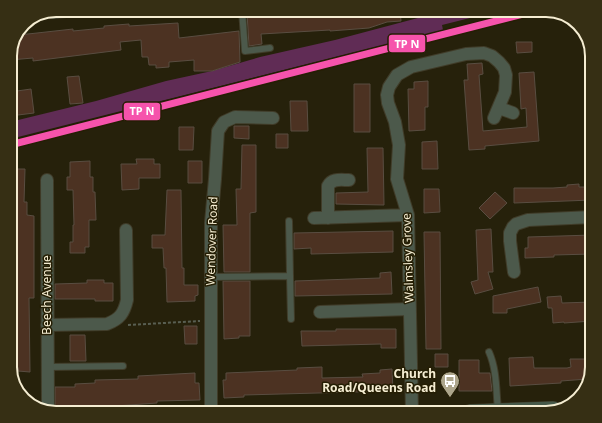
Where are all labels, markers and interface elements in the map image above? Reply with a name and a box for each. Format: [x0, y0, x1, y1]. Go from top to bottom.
line badge: TP N [388, 34, 426, 53]
text: TP N [395, 36, 419, 51]
line badge: TP N [123, 102, 161, 121]
text: TP N [130, 103, 154, 118]
street label: Wendover Road [201, 196, 222, 286]
street label: Walmsley Grove [397, 213, 418, 303]
street label: Beech Avenue [38, 255, 55, 335]
place label: Church Road/Queens Road [322, 365, 436, 396]
bus stop icon: Church Road/Queens Road [439, 370, 461, 398]

